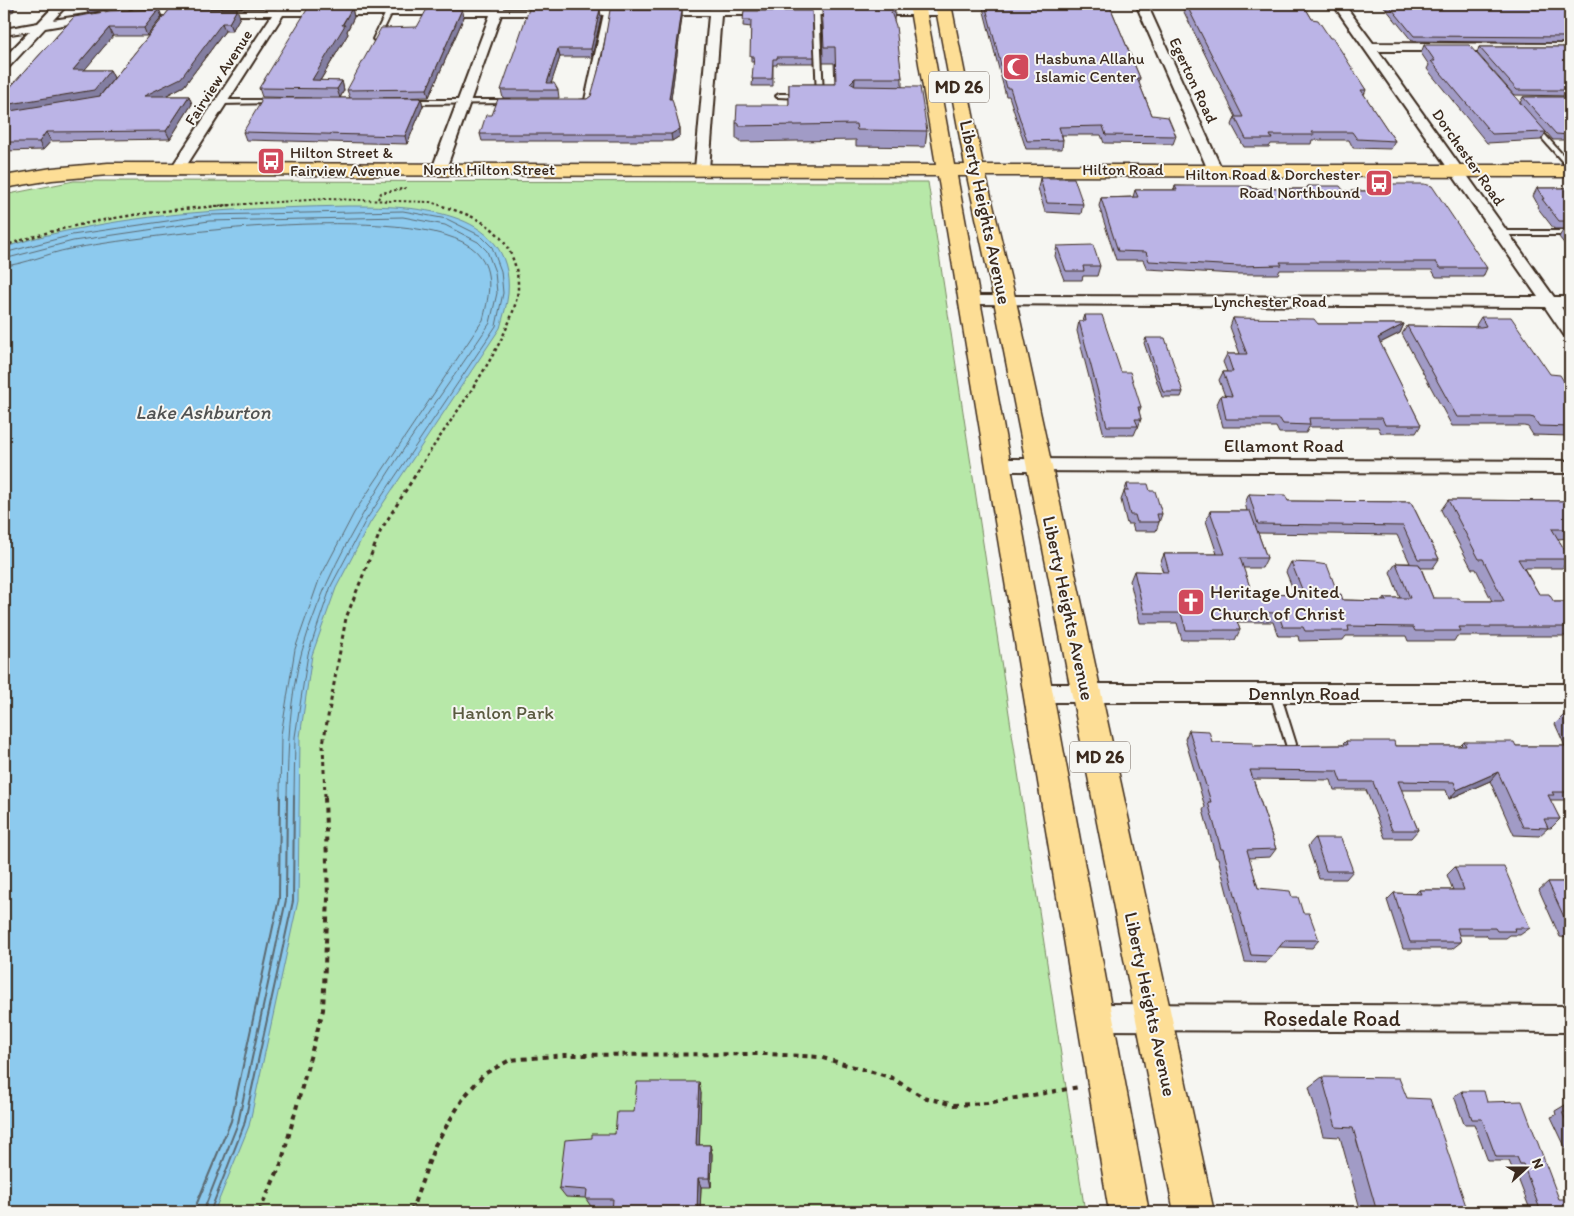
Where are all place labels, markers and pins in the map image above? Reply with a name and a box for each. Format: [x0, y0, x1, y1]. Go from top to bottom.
place label: Hasbuna Allahu Islamic Center [1035, 49, 1145, 86]
mosque icon: Hasbuna Allahu Islamic Center [1001, 52, 1031, 82]
place label: Hilton Street & Fairview Avenue [290, 143, 400, 180]
bus stop icon: Hilton Street & Fairview Avenue [256, 146, 286, 176]
place label: Hilton Road & Dorchester Road Northbound [1185, 165, 1361, 202]
bus stop icon: Hilton Road & Dorchester Road Northbound [1364, 168, 1394, 198]
place label: Heritage United Church of Christ [1210, 580, 1345, 625]
church icon: Heritage United Church of Christ [1176, 587, 1206, 617]

